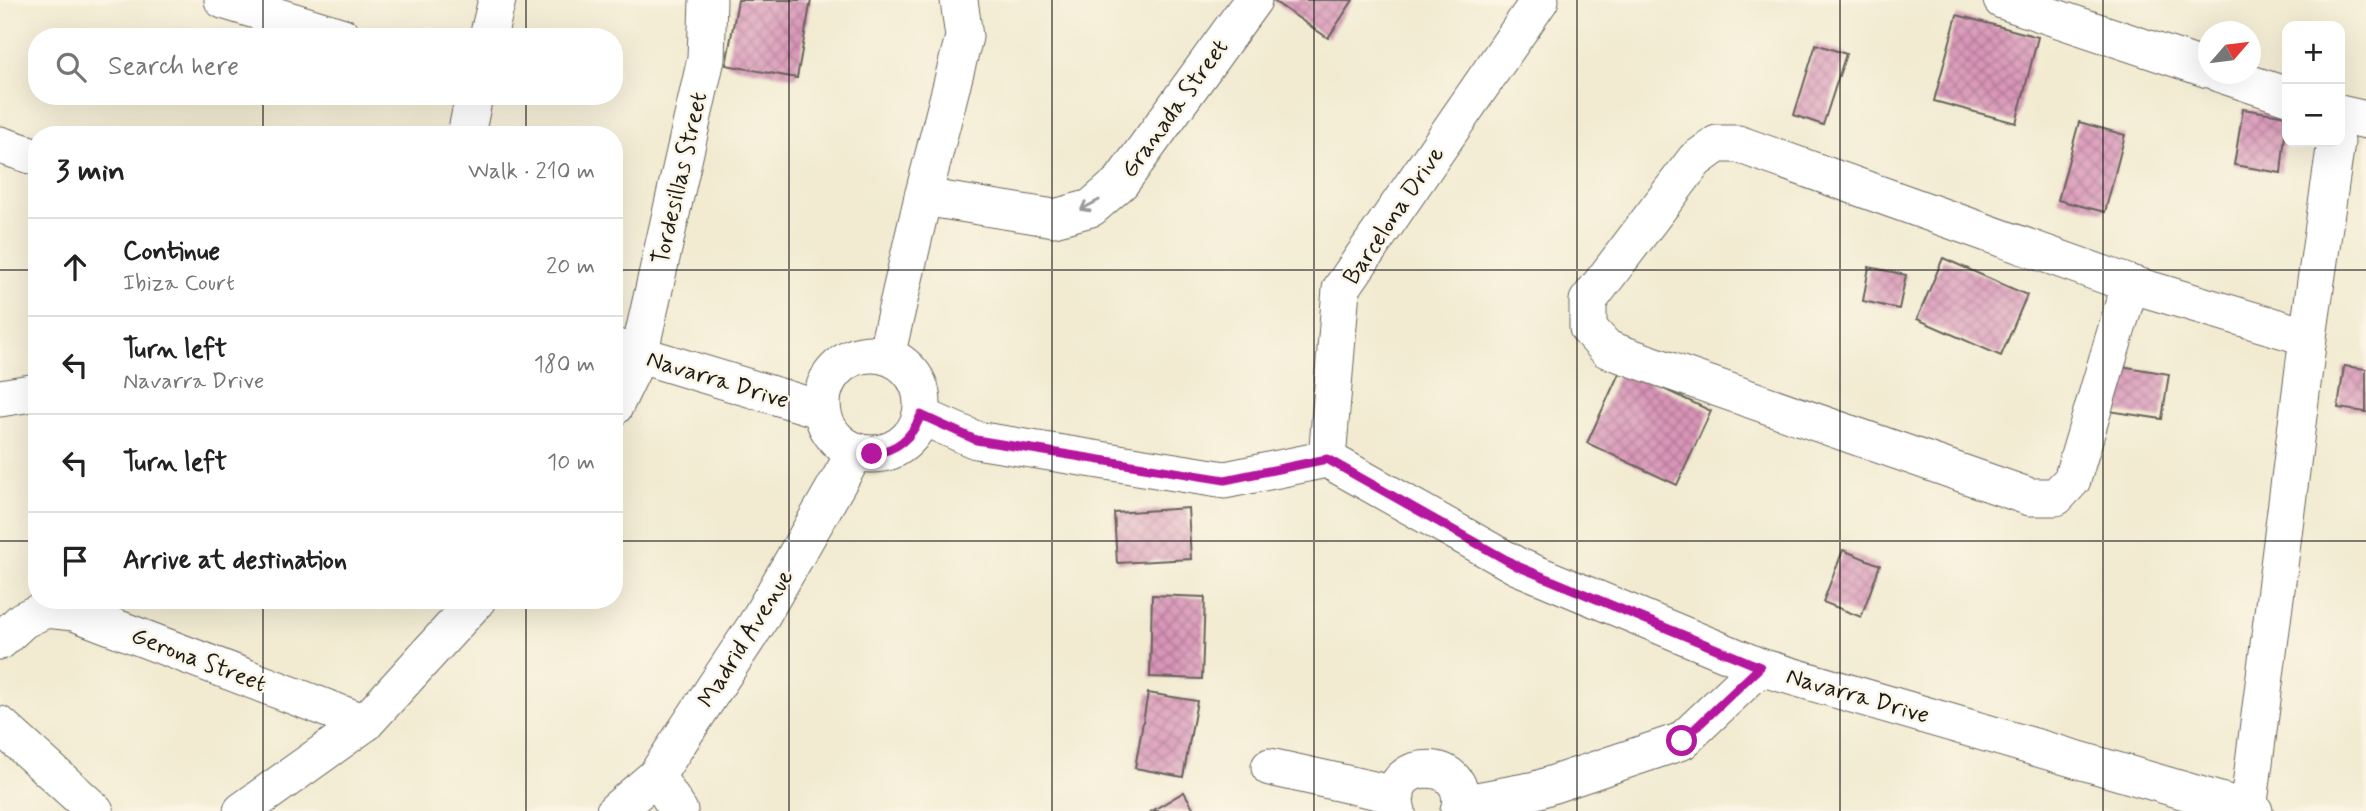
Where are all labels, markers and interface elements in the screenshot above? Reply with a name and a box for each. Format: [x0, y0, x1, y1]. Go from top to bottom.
north arrow [2198, 21, 2261, 84]
map controls [2282, 21, 2345, 147]
button: + [2282, 21, 2345, 84]
search box [28, 28, 623, 105]
street label: Granada Street [1114, 33, 1236, 185]
icon: search [52, 48, 90, 86]
text: Search here [108, 50, 239, 84]
button: − [2282, 84, 2345, 147]
street label: Tordesillas Street [646, 89, 715, 268]
street label: Barcelona Drive [1336, 141, 1452, 291]
text: 3 min [56, 152, 125, 191]
text: Walk · 210 m [468, 157, 595, 187]
one-way arrow [1081, 199, 1101, 213]
text: Continue [123, 235, 220, 269]
icon: ahead [56, 248, 94, 286]
text: 20 m [546, 252, 595, 282]
text: Ibiza Court [123, 269, 235, 299]
text: Turn left [123, 333, 227, 367]
street label: Navarra Drive [643, 344, 793, 417]
icon: left [56, 346, 94, 384]
text: 180 m [534, 350, 595, 380]
text: Navarra Drive [123, 367, 264, 397]
route end [856, 438, 887, 469]
icon: left [56, 444, 94, 482]
text: Turn left [123, 446, 227, 480]
text: 10 m [547, 448, 595, 478]
icon: arrive [56, 542, 94, 580]
text: Arrive at destination [123, 544, 347, 578]
street label: Madrid Avenue [691, 564, 801, 714]
street label: Gerona Street [126, 620, 270, 700]
street label: Navarra Drive [1782, 661, 1933, 732]
route start [1666, 725, 1697, 756]

